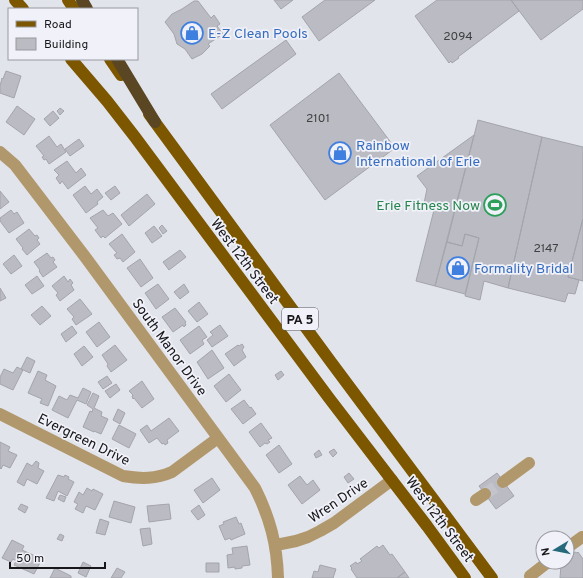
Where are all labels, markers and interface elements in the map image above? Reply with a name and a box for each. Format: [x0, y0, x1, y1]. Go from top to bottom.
legend [8, 8, 138, 60]
text: Road [44, 17, 72, 33]
shop icon: E-Z Clean Pools [179, 20, 205, 46]
place label: E-Z Clean Pools [208, 26, 308, 43]
house number: 2094 [443, 29, 473, 45]
text: Building [44, 37, 88, 53]
house number: 2101 [306, 111, 330, 127]
place label: Rainbow International of Erie [356, 138, 480, 171]
shop icon: Rainbow International of Erie [327, 140, 353, 166]
sports icon: Erie Fitness Now [482, 192, 508, 218]
place label: Erie Fitness Now [376, 198, 480, 215]
street label: West 12th Street [206, 216, 281, 308]
house number: 2147 [533, 241, 559, 257]
shop icon: Formality Bridal [445, 255, 471, 281]
place label: Formality Bridal [474, 261, 573, 278]
street label: South Manor Drive [128, 296, 210, 400]
road number: PA 5 [282, 308, 318, 330]
street label: Evergreen Drive [35, 411, 132, 470]
street label: West 12th Street [401, 474, 476, 566]
street label: Wren Drive [306, 475, 372, 527]
north arrow [535, 530, 575, 570]
scale bar [10, 544, 105, 570]
text: N [539, 546, 554, 557]
text: 50 m [16, 551, 44, 567]

